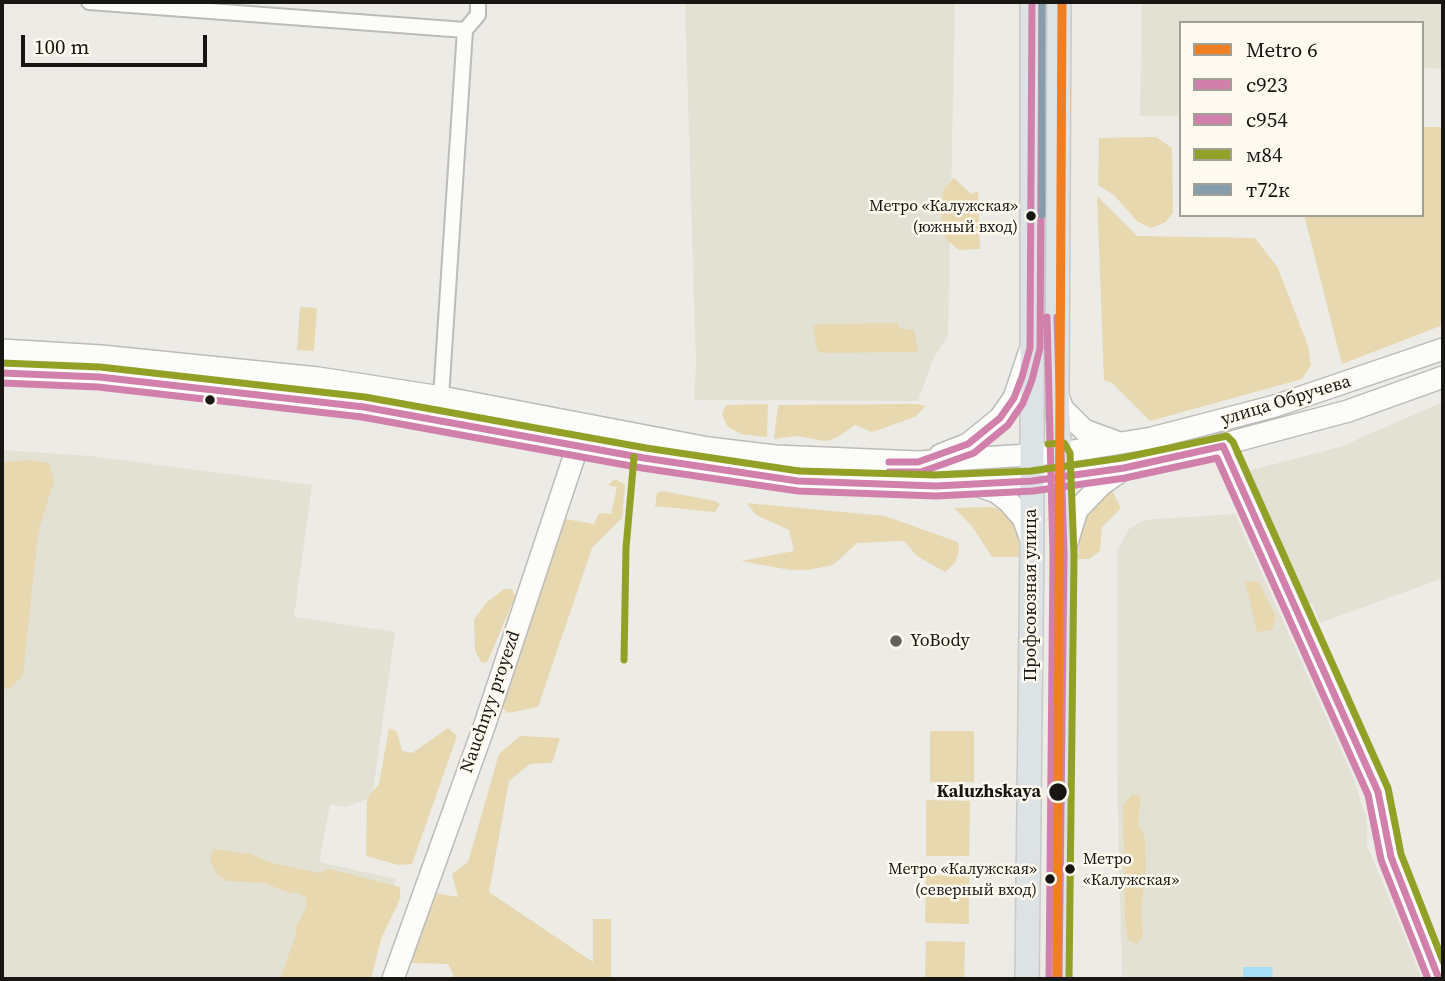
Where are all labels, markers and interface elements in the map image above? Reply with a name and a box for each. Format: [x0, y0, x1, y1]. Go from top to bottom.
scale bar [24, 21, 210, 65]
legend [1179, 21, 1424, 217]
text: 100 m [34, 32, 89, 61]
text: Metro 6 [1246, 35, 1318, 64]
text: с923 [1246, 70, 1288, 99]
text: с954 [1246, 105, 1288, 134]
text: м84 [1246, 140, 1283, 169]
text: т72к [1246, 175, 1290, 204]
place label: Метро «Калужская» (южный вход) [869, 197, 1018, 235]
marker: Метро «Калужская» (южный вход) [1024, 209, 1038, 223]
street label: улица Обручева [1219, 371, 1353, 431]
unlabelled marker [203, 393, 217, 407]
street label: Профсоюзная улица [1020, 509, 1042, 681]
street label: Nauchnyy proyezd [457, 628, 525, 776]
place label: YoBody [910, 630, 970, 652]
marker: YoBody [888, 633, 904, 649]
place label: Kaluzhskaya [936, 781, 1041, 803]
marker: Kaluzhskaya [1047, 781, 1069, 803]
place label: Метро «Калужская» [1083, 850, 1179, 888]
place label: Метро «Калужская» (северный вход) [888, 860, 1037, 898]
marker: Метро «Калужская» [1063, 862, 1077, 876]
marker: Метро «Калужская» (северный вход) [1043, 872, 1057, 886]

